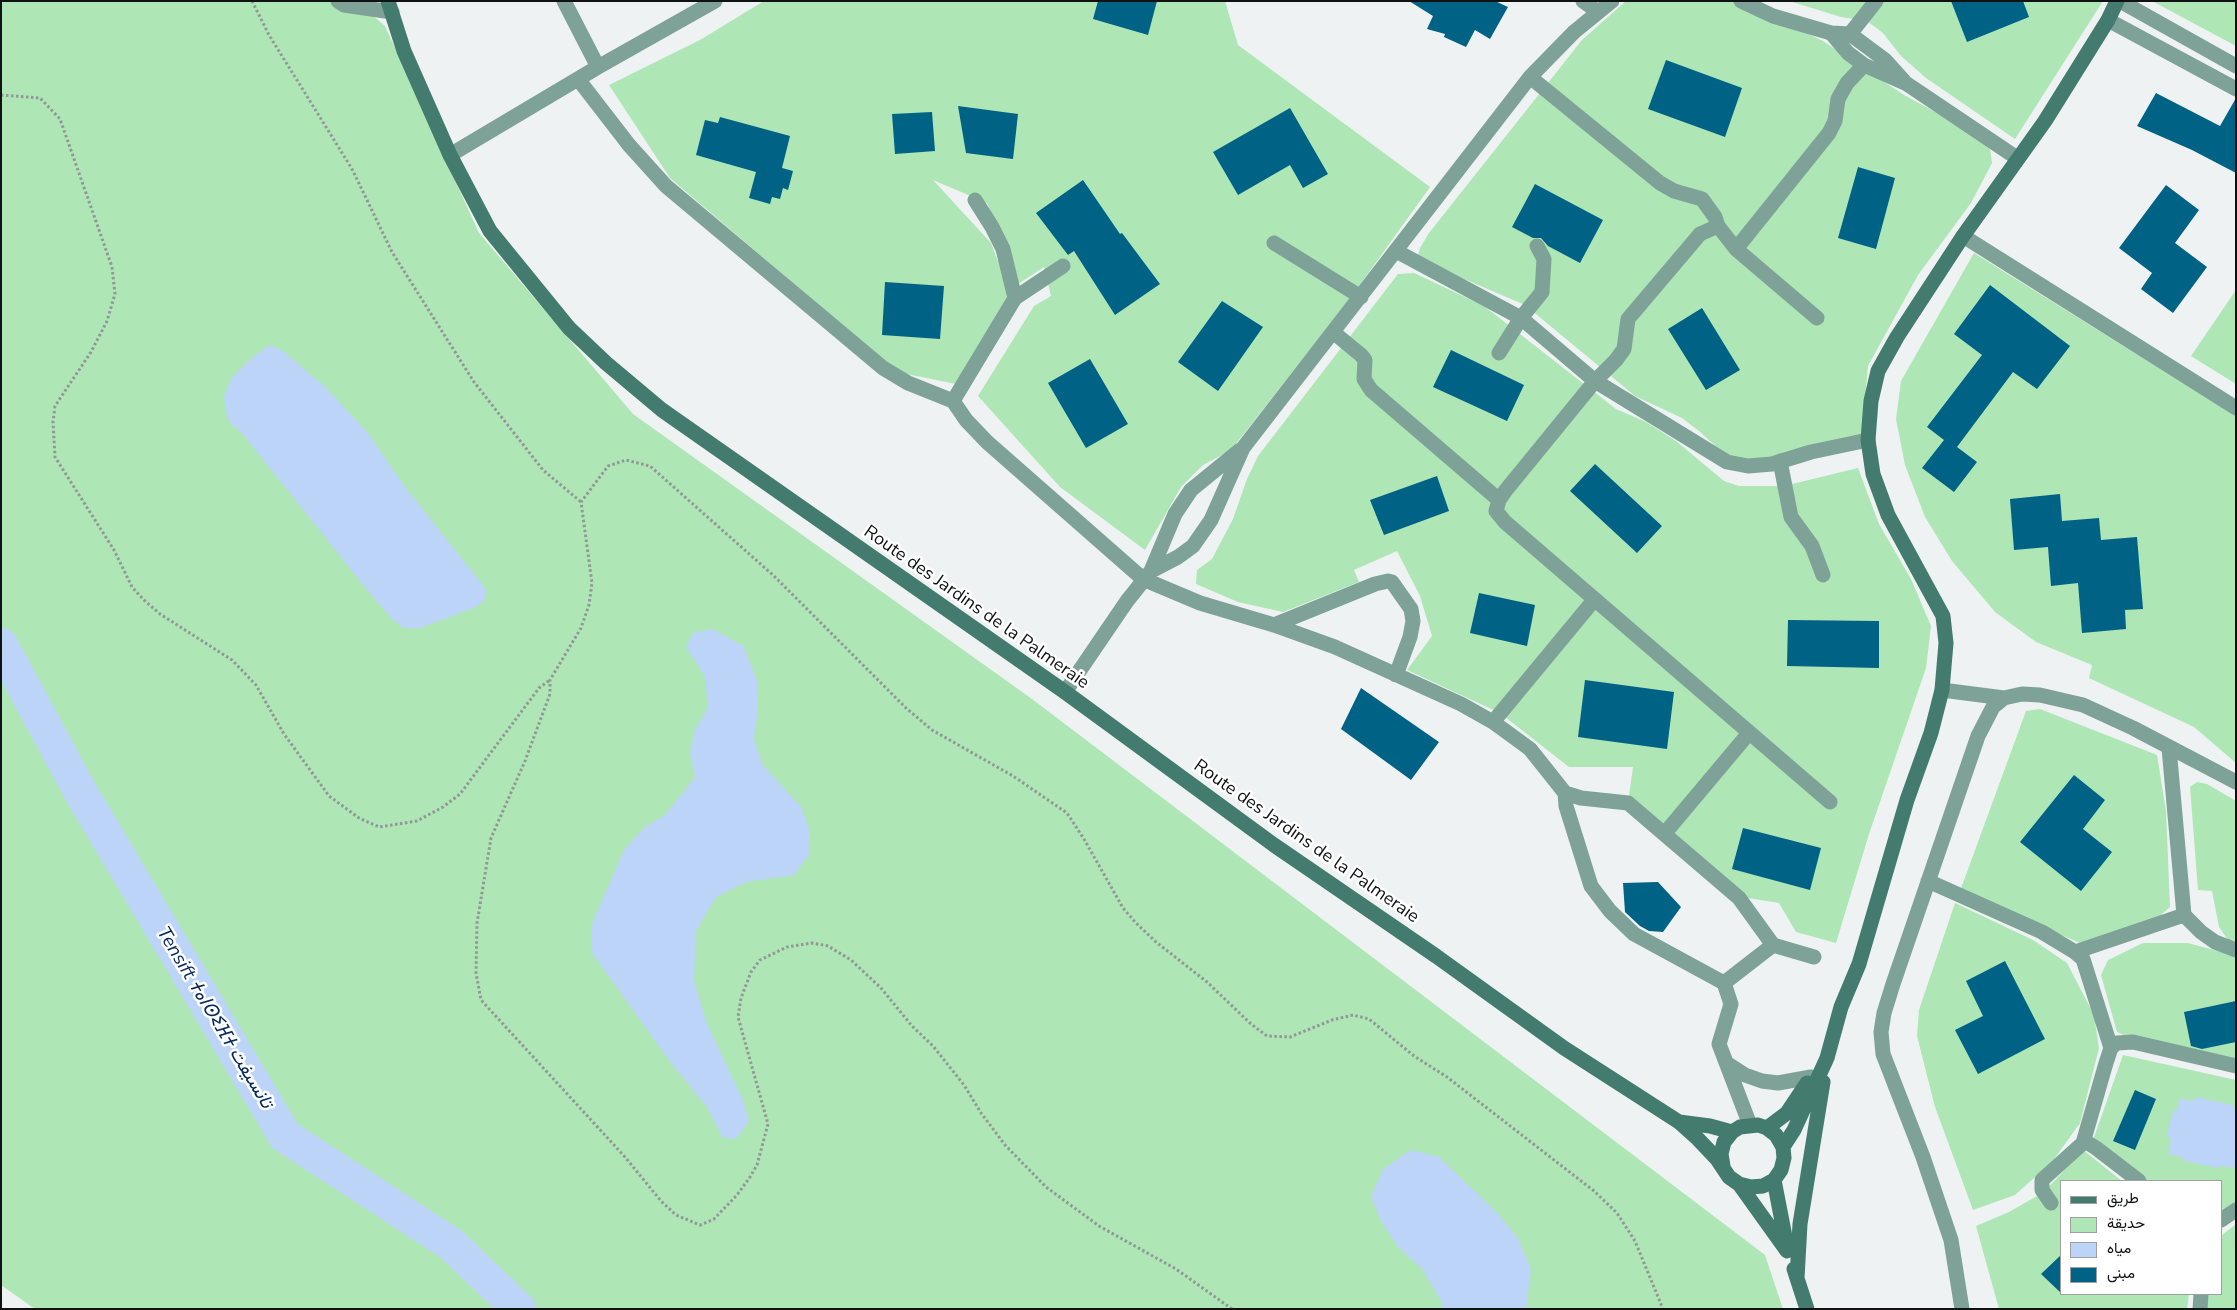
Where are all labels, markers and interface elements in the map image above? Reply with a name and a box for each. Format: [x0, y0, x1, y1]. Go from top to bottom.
street label: Route des Jardins de la Palmeraie [859, 522, 1093, 694]
street label: Route des Jardins de la Palmeraie [1189, 756, 1423, 928]
water label: Tensift ⵜⴰⵏⵙⵉⴼⵜ تانسيفت [151, 923, 277, 1113]
legend [2060, 1180, 2222, 1295]
text: طريق [2107, 1188, 2139, 1208]
text: حديقة [2107, 1213, 2145, 1233]
text: مياه [2107, 1238, 2131, 1258]
text: مبنى [2107, 1263, 2135, 1283]

